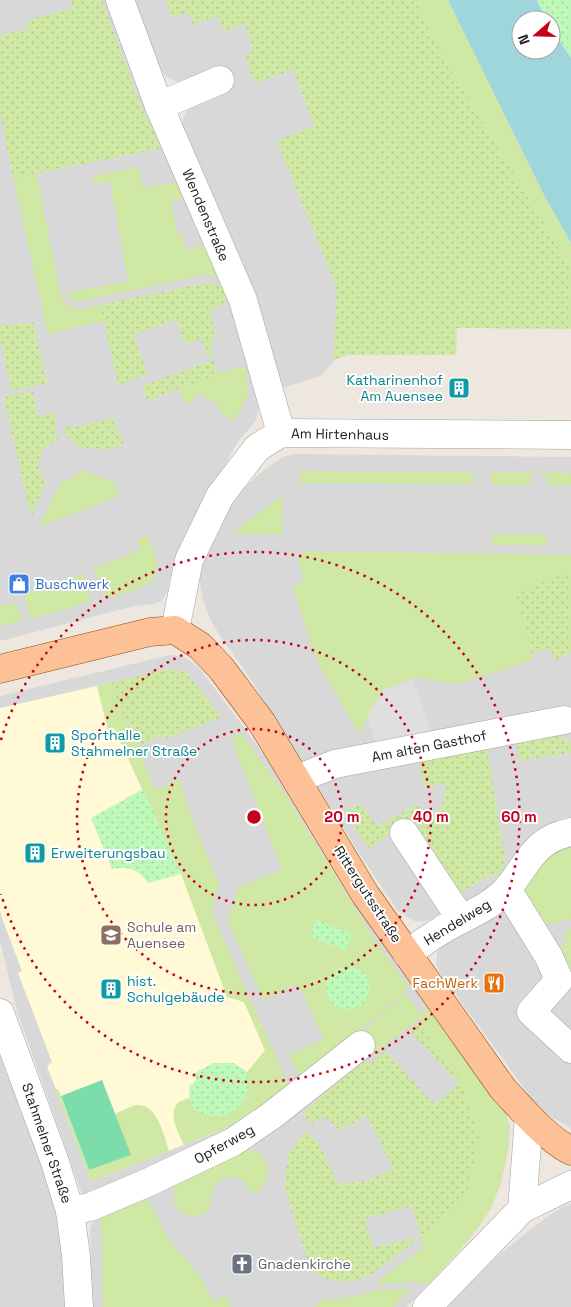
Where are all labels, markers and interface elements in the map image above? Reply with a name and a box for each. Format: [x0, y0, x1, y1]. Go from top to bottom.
north arrow [511, 10, 561, 60]
text: N [514, 32, 534, 47]
street label: Wendenstraße [178, 166, 234, 264]
place label: Katharinenhof Am Auensee [346, 371, 443, 405]
building icon: Katharinenhof Am Auensee [447, 376, 471, 400]
street label: Am Hirtenhaus [291, 424, 389, 444]
shop icon: Buschwerk [7, 572, 31, 596]
place label: Buschwerk [35, 575, 110, 593]
place label: Sporthalle Stahmelner Straße [71, 726, 197, 760]
street label: Am alten Gasthof [370, 726, 488, 766]
building icon: Sporthalle Stahmelner Straße [43, 731, 67, 755]
text: 20 m [324, 807, 360, 826]
text: 40 m [413, 807, 449, 826]
text: 60 m [501, 807, 537, 826]
centre of rings [245, 808, 263, 826]
building icon: Erweiterungsbau [23, 841, 47, 865]
street label: Rittergutsstraße [330, 842, 406, 946]
place label: Erweiterungsbau [51, 844, 166, 862]
street label: Hendelweg [420, 895, 494, 949]
place label: Schule am Auensee [127, 918, 196, 952]
school or university icon: Schule am Auensee [99, 923, 123, 947]
restaurant icon: FachWerk [482, 971, 506, 995]
place label: hist. Schulgebäude [127, 972, 224, 1006]
place label: FachWerk [413, 974, 478, 992]
building icon: hist. Schulgebäude [99, 977, 123, 1001]
street label: Stahmelner Straße [18, 1080, 76, 1206]
street label: Opferweg [191, 1120, 257, 1168]
church icon: Gnadenkirche [230, 1252, 254, 1276]
place label: Gnadenkirche [258, 1255, 351, 1273]

